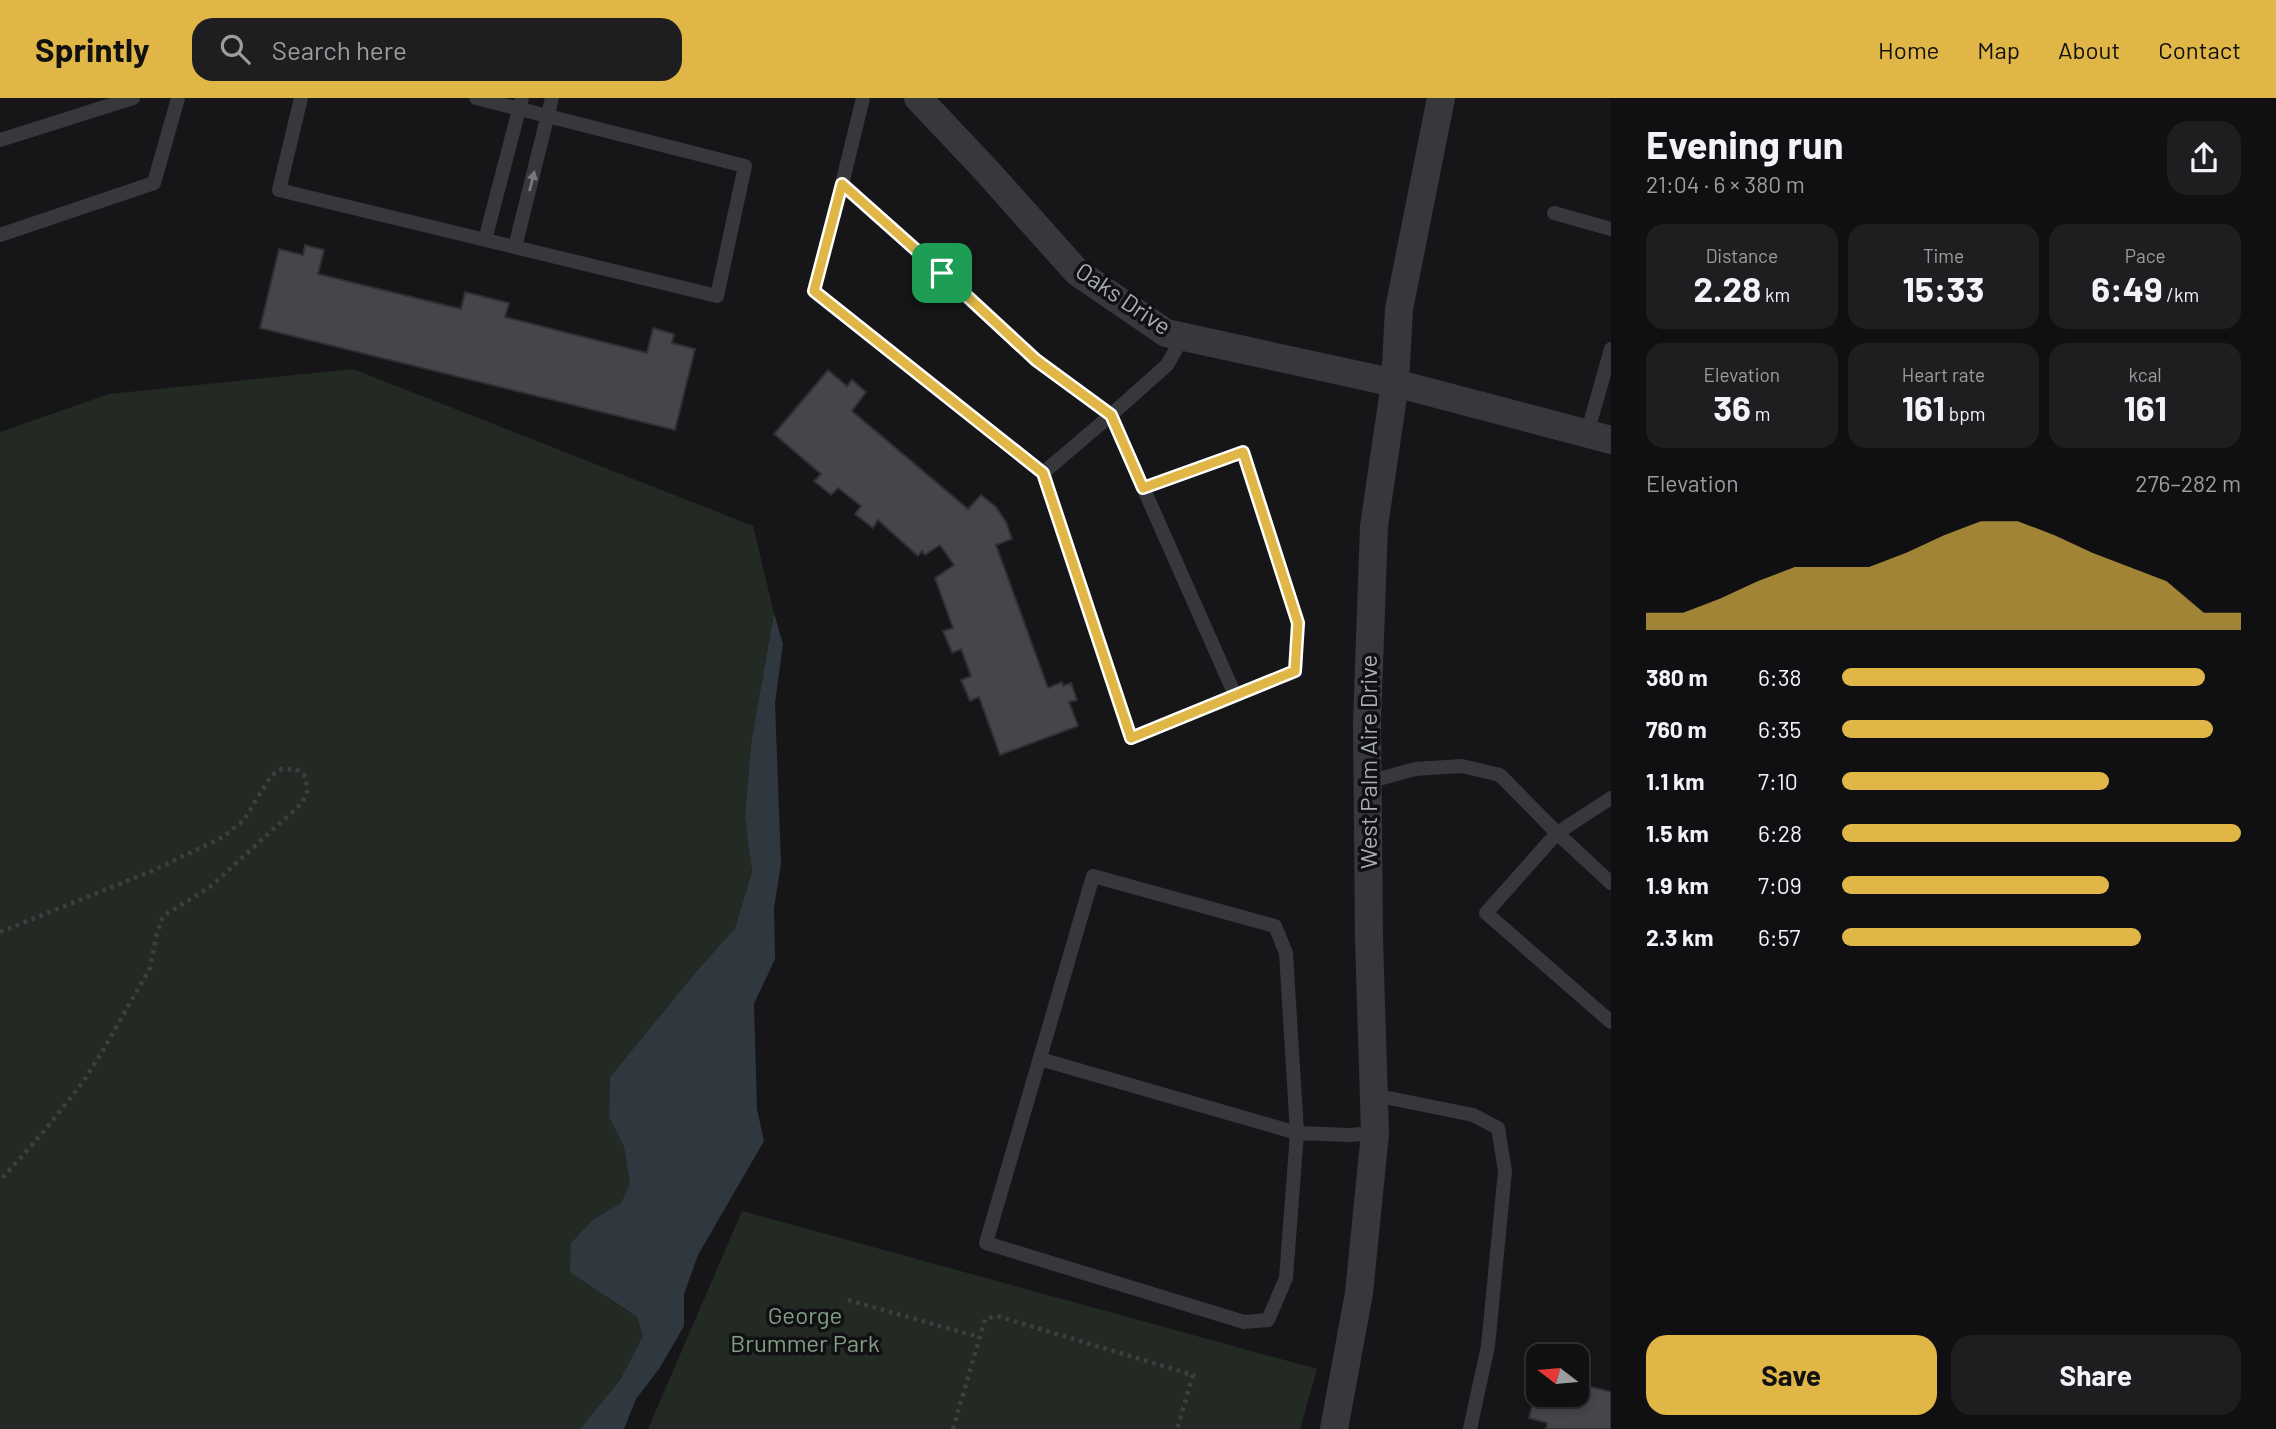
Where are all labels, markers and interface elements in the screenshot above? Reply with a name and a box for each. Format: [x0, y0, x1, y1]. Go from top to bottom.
search box [192, 18, 682, 81]
text: Sprintly [35, 29, 150, 69]
icon: search [216, 30, 254, 68]
text: Search here [272, 34, 407, 65]
text: Home [1878, 35, 1939, 64]
text: Map [1977, 35, 2020, 64]
text: About [2058, 35, 2120, 64]
text: Contact [2158, 35, 2241, 64]
text: Evening run [1646, 121, 1844, 167]
button: share [2167, 121, 2241, 195]
one-way arrow [527, 170, 538, 192]
text: 21:04 · 6 × 380 m [1646, 170, 1805, 198]
pin [912, 243, 972, 303]
text: Distance [1706, 244, 1778, 267]
text: Time [1923, 244, 1964, 267]
text: Pace [2125, 244, 2166, 267]
icon: arrive [923, 254, 961, 292]
street label: Oaks Drive [1071, 255, 1177, 340]
text: 2.28 [1694, 267, 1761, 309]
text: 15:33 [1903, 267, 1984, 309]
text: 6:49 [2091, 267, 2162, 309]
text: km [1761, 283, 1790, 306]
text: /km [2162, 283, 2199, 306]
text: Elevation [1704, 363, 1780, 386]
text: Heart rate [1902, 363, 1985, 386]
text: kcal [2129, 363, 2162, 386]
text: 36 [1713, 386, 1751, 428]
text: 161 [1902, 386, 1945, 428]
text: 161 [2123, 386, 2167, 428]
text: m [1751, 402, 1770, 425]
text: bpm [1945, 402, 1985, 425]
text: Elevation [1646, 469, 1739, 497]
text: 276–282 m [2135, 469, 2241, 497]
street label: West Palm Aire Drive [1353, 655, 1382, 869]
text: 380 m [1646, 663, 1708, 691]
text: 6:38 [1758, 663, 1801, 691]
text: 760 m [1646, 715, 1707, 743]
text: 6:35 [1758, 715, 1801, 743]
text: 1.1 km [1646, 767, 1705, 795]
text: 7:10 [1758, 767, 1798, 795]
text: 1.5 km [1646, 819, 1709, 847]
text: 6:28 [1758, 819, 1802, 847]
text: 1.9 km [1646, 871, 1709, 899]
text: 7:09 [1758, 871, 1802, 899]
text: 2.3 km [1646, 923, 1714, 951]
text: 6:57 [1758, 923, 1800, 951]
park label: George Brummer Park [730, 1300, 880, 1357]
button: Save [1646, 1335, 1937, 1415]
button: Share [1951, 1335, 2241, 1415]
north arrow [1526, 1344, 1589, 1407]
map controls [1526, 1344, 1589, 1407]

